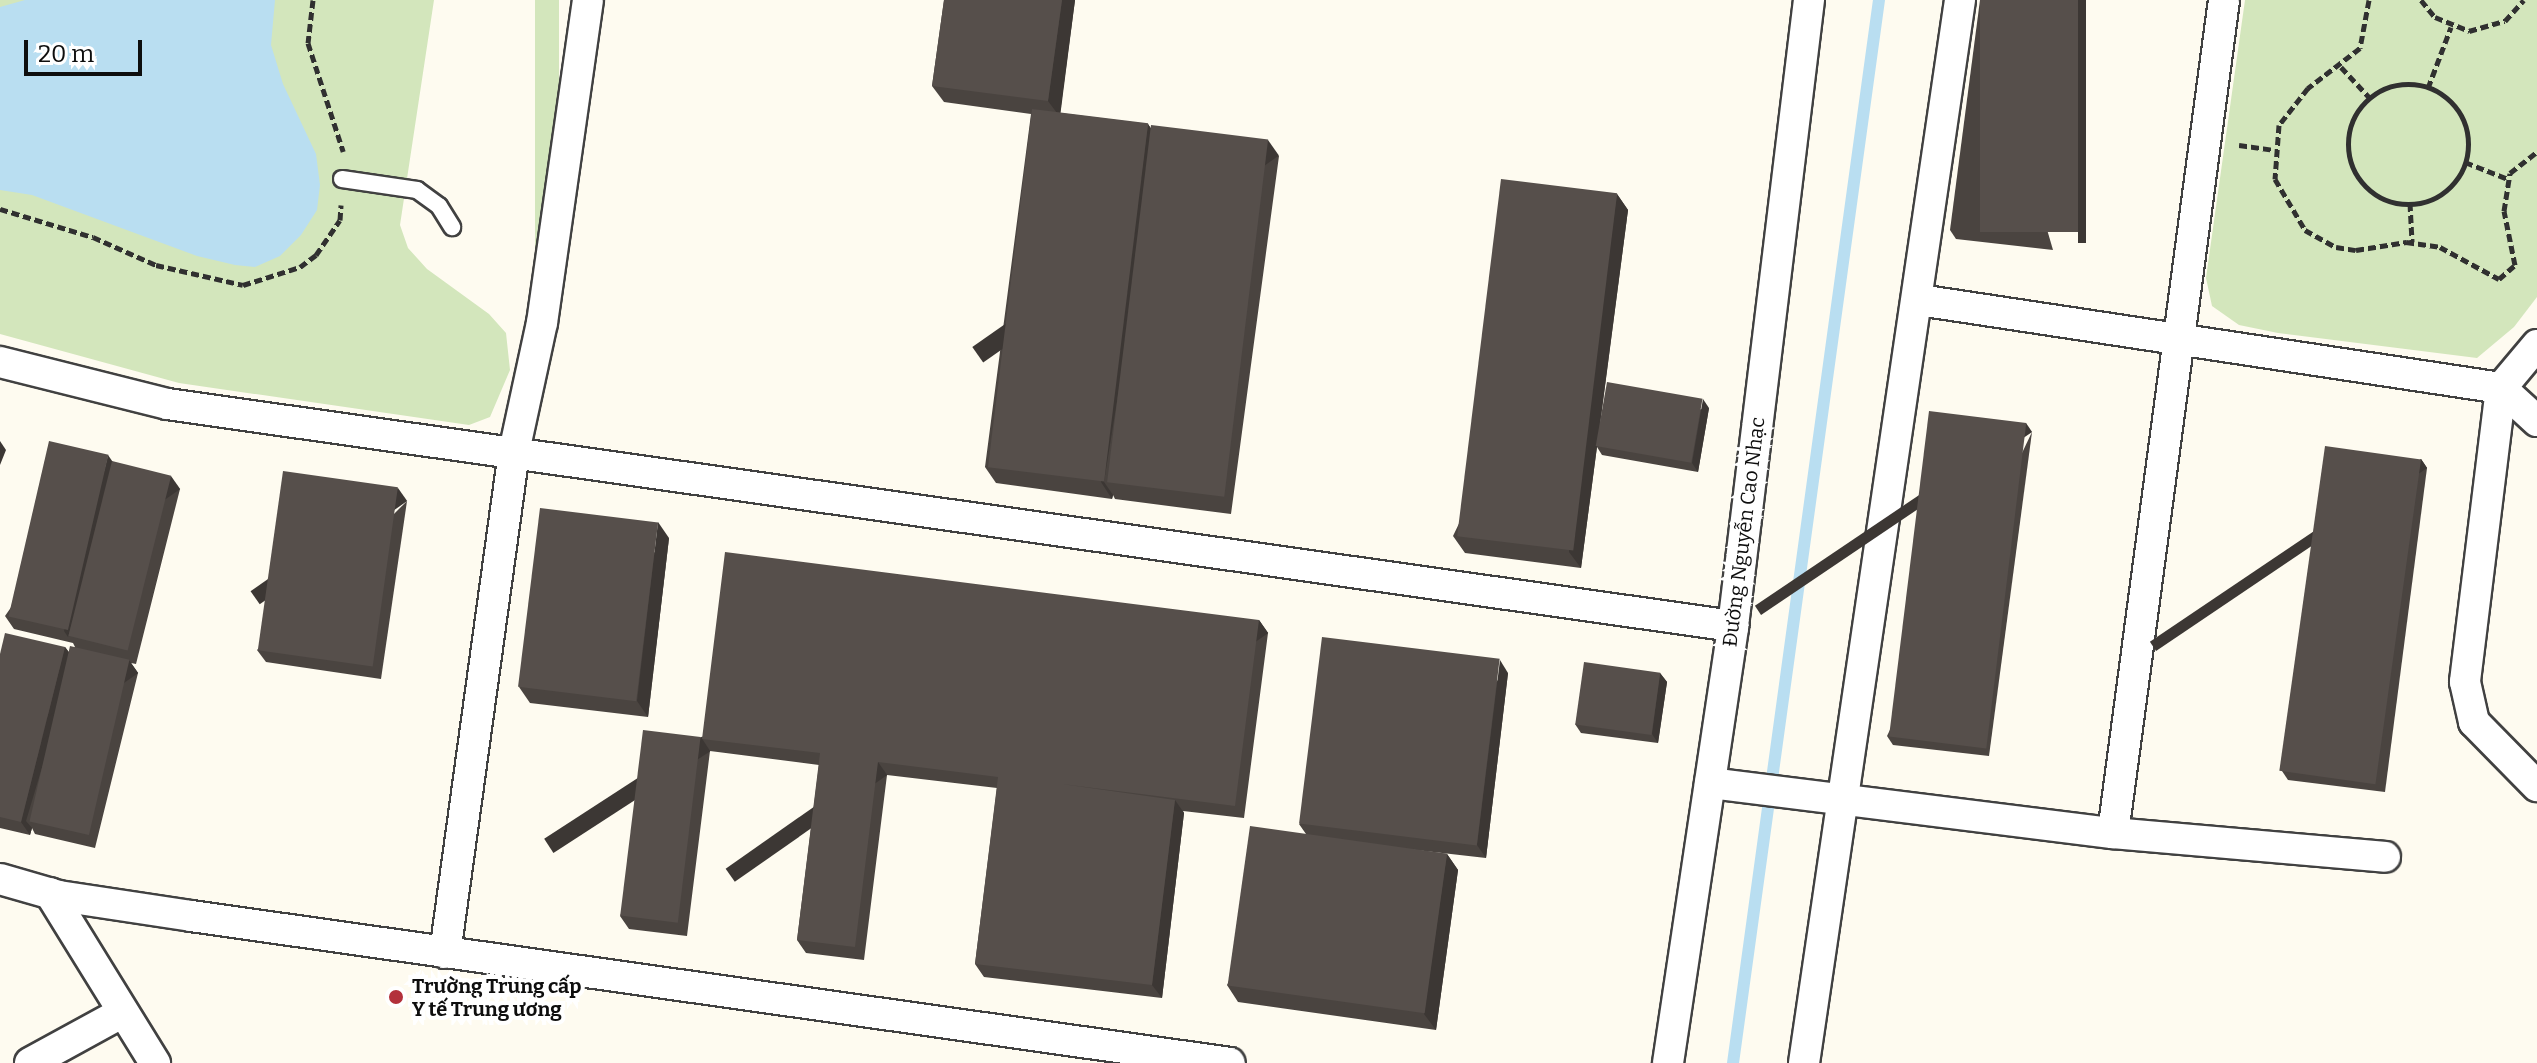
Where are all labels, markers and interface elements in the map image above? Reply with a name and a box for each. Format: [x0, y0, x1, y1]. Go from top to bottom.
scale bar [28, 24, 146, 74]
text: 20 m [38, 40, 94, 68]
street label: Đường Nguyễn Cao Nhạc [1718, 416, 1770, 648]
place label: Trường Trung cấp Y tế Trung ương [412, 974, 581, 1021]
marker: Trường Trung cấp Y tế Trung ương [387, 988, 405, 1006]

